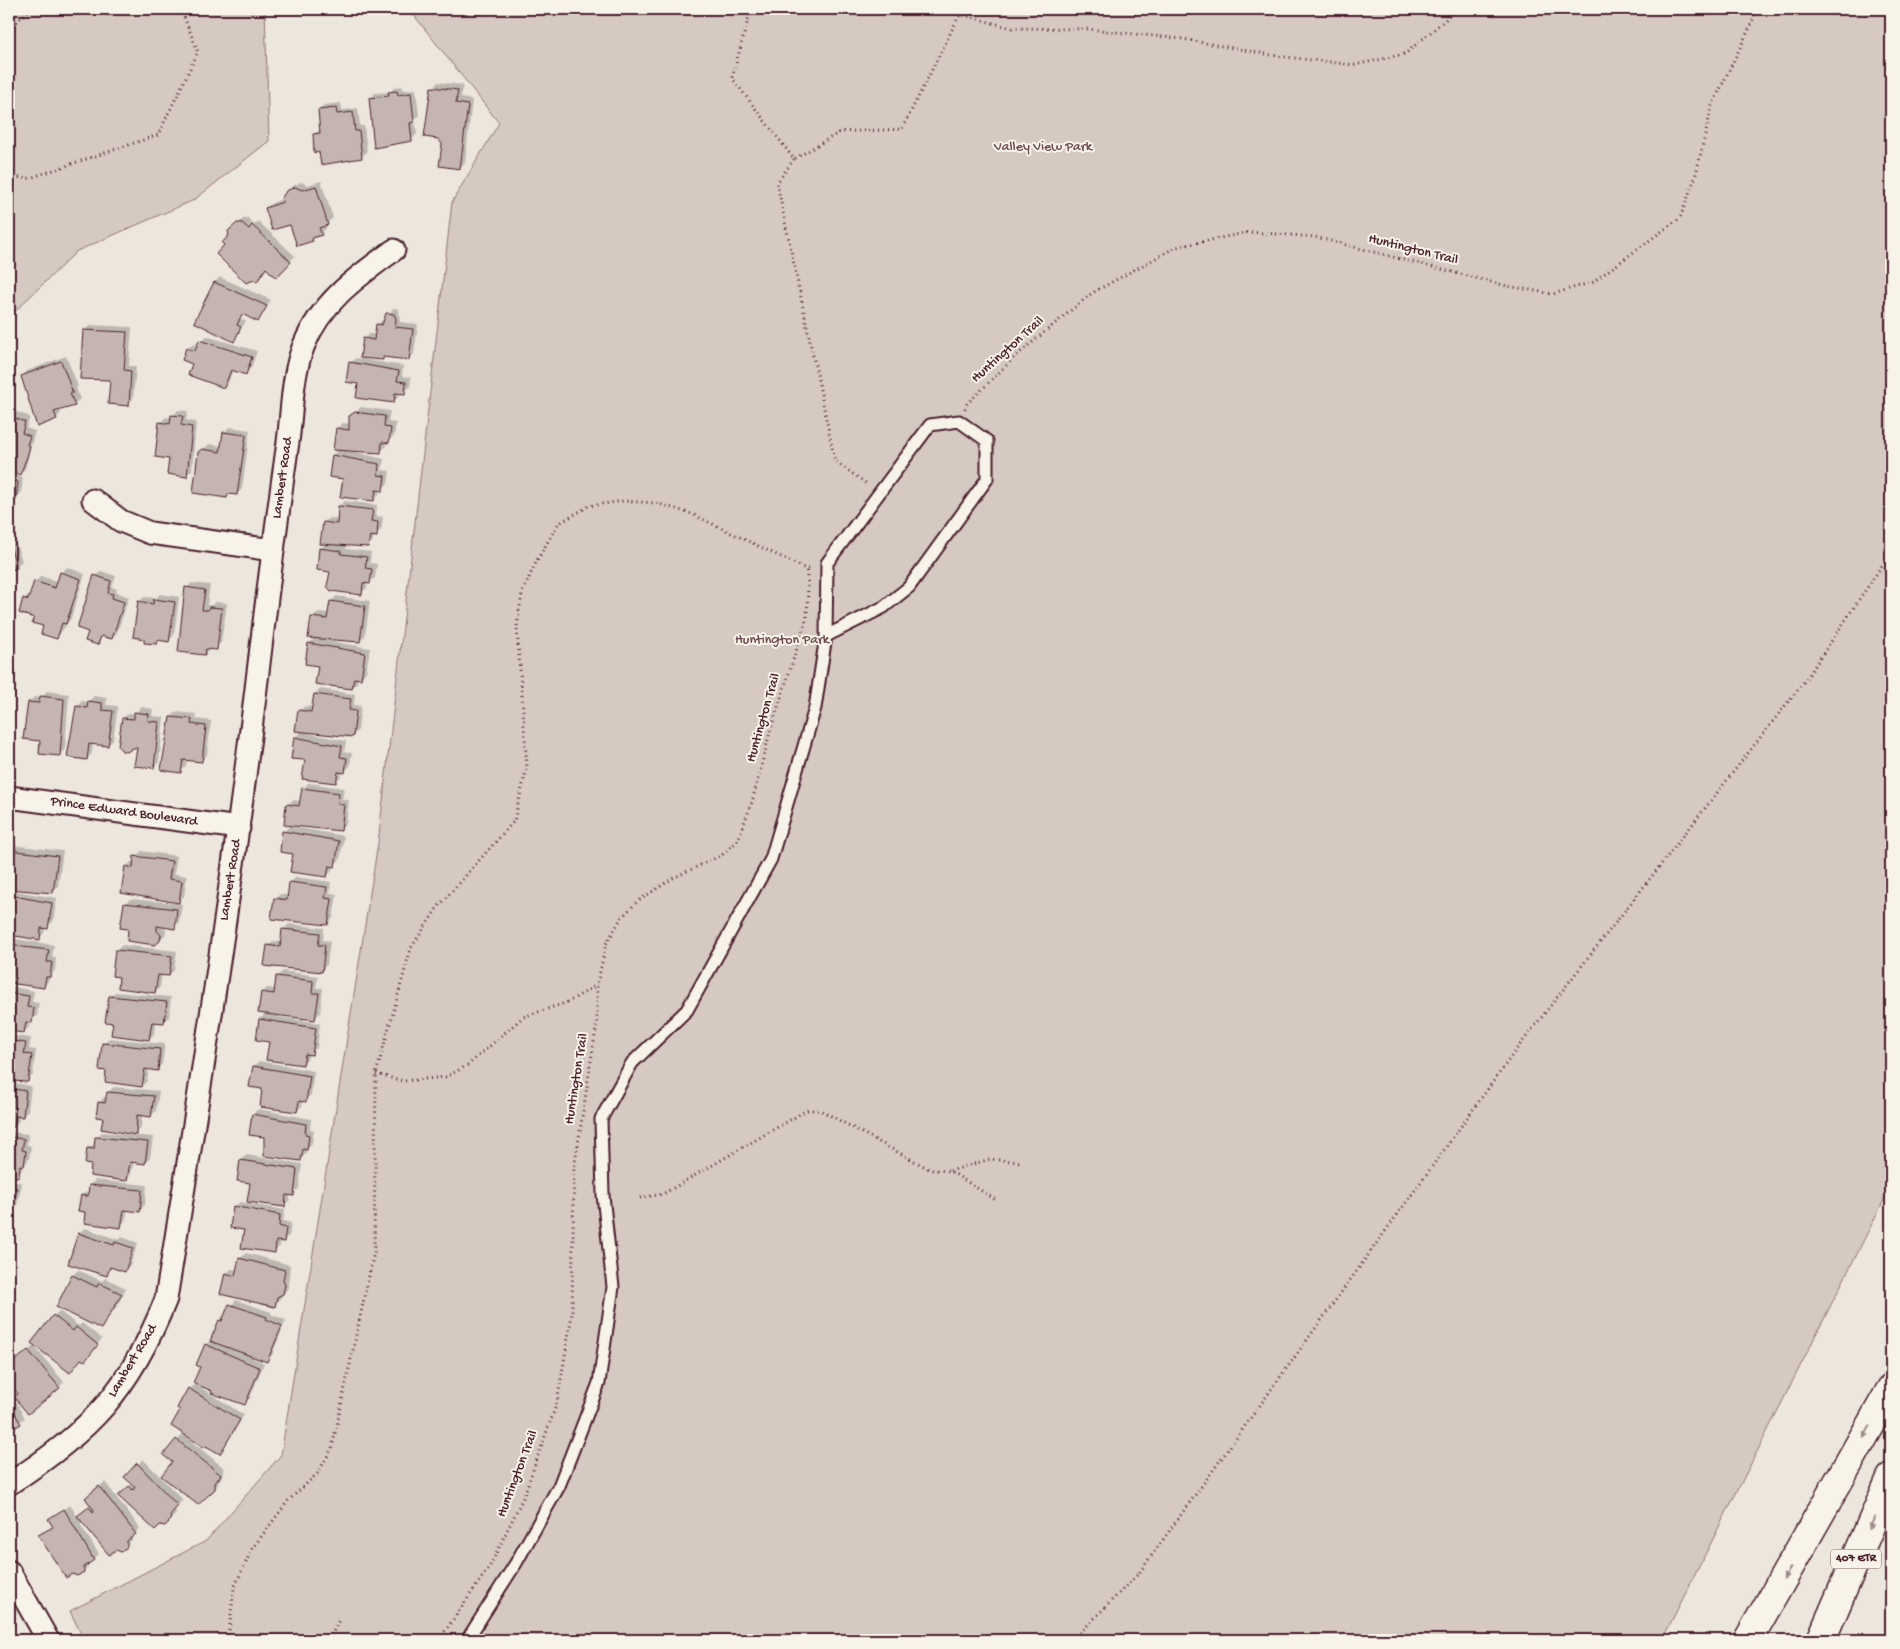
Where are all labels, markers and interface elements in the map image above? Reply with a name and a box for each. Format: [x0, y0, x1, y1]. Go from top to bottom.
park label: Valley View Park [993, 139, 1094, 156]
street label: Huntington Trail [1366, 231, 1460, 269]
street label: Huntington Trail [968, 313, 1048, 387]
street label: Lambert Road [269, 434, 297, 520]
park label: Huntington Park [735, 632, 831, 649]
street label: Huntington Trail [743, 672, 785, 764]
street label: Prince Edward Boulevard [49, 793, 200, 831]
street label: Lambert Road [216, 836, 246, 922]
street label: Huntington Trail [561, 1032, 593, 1126]
street label: Lambert Road [105, 1320, 162, 1401]
one-way arrow [1863, 1424, 1871, 1439]
street label: Huntington Trail [494, 1428, 542, 1520]
one-way arrow [1867, 1516, 1875, 1530]
road number: 407 ETR [1831, 1550, 1881, 1568]
one-way arrow [1782, 1566, 1791, 1580]

